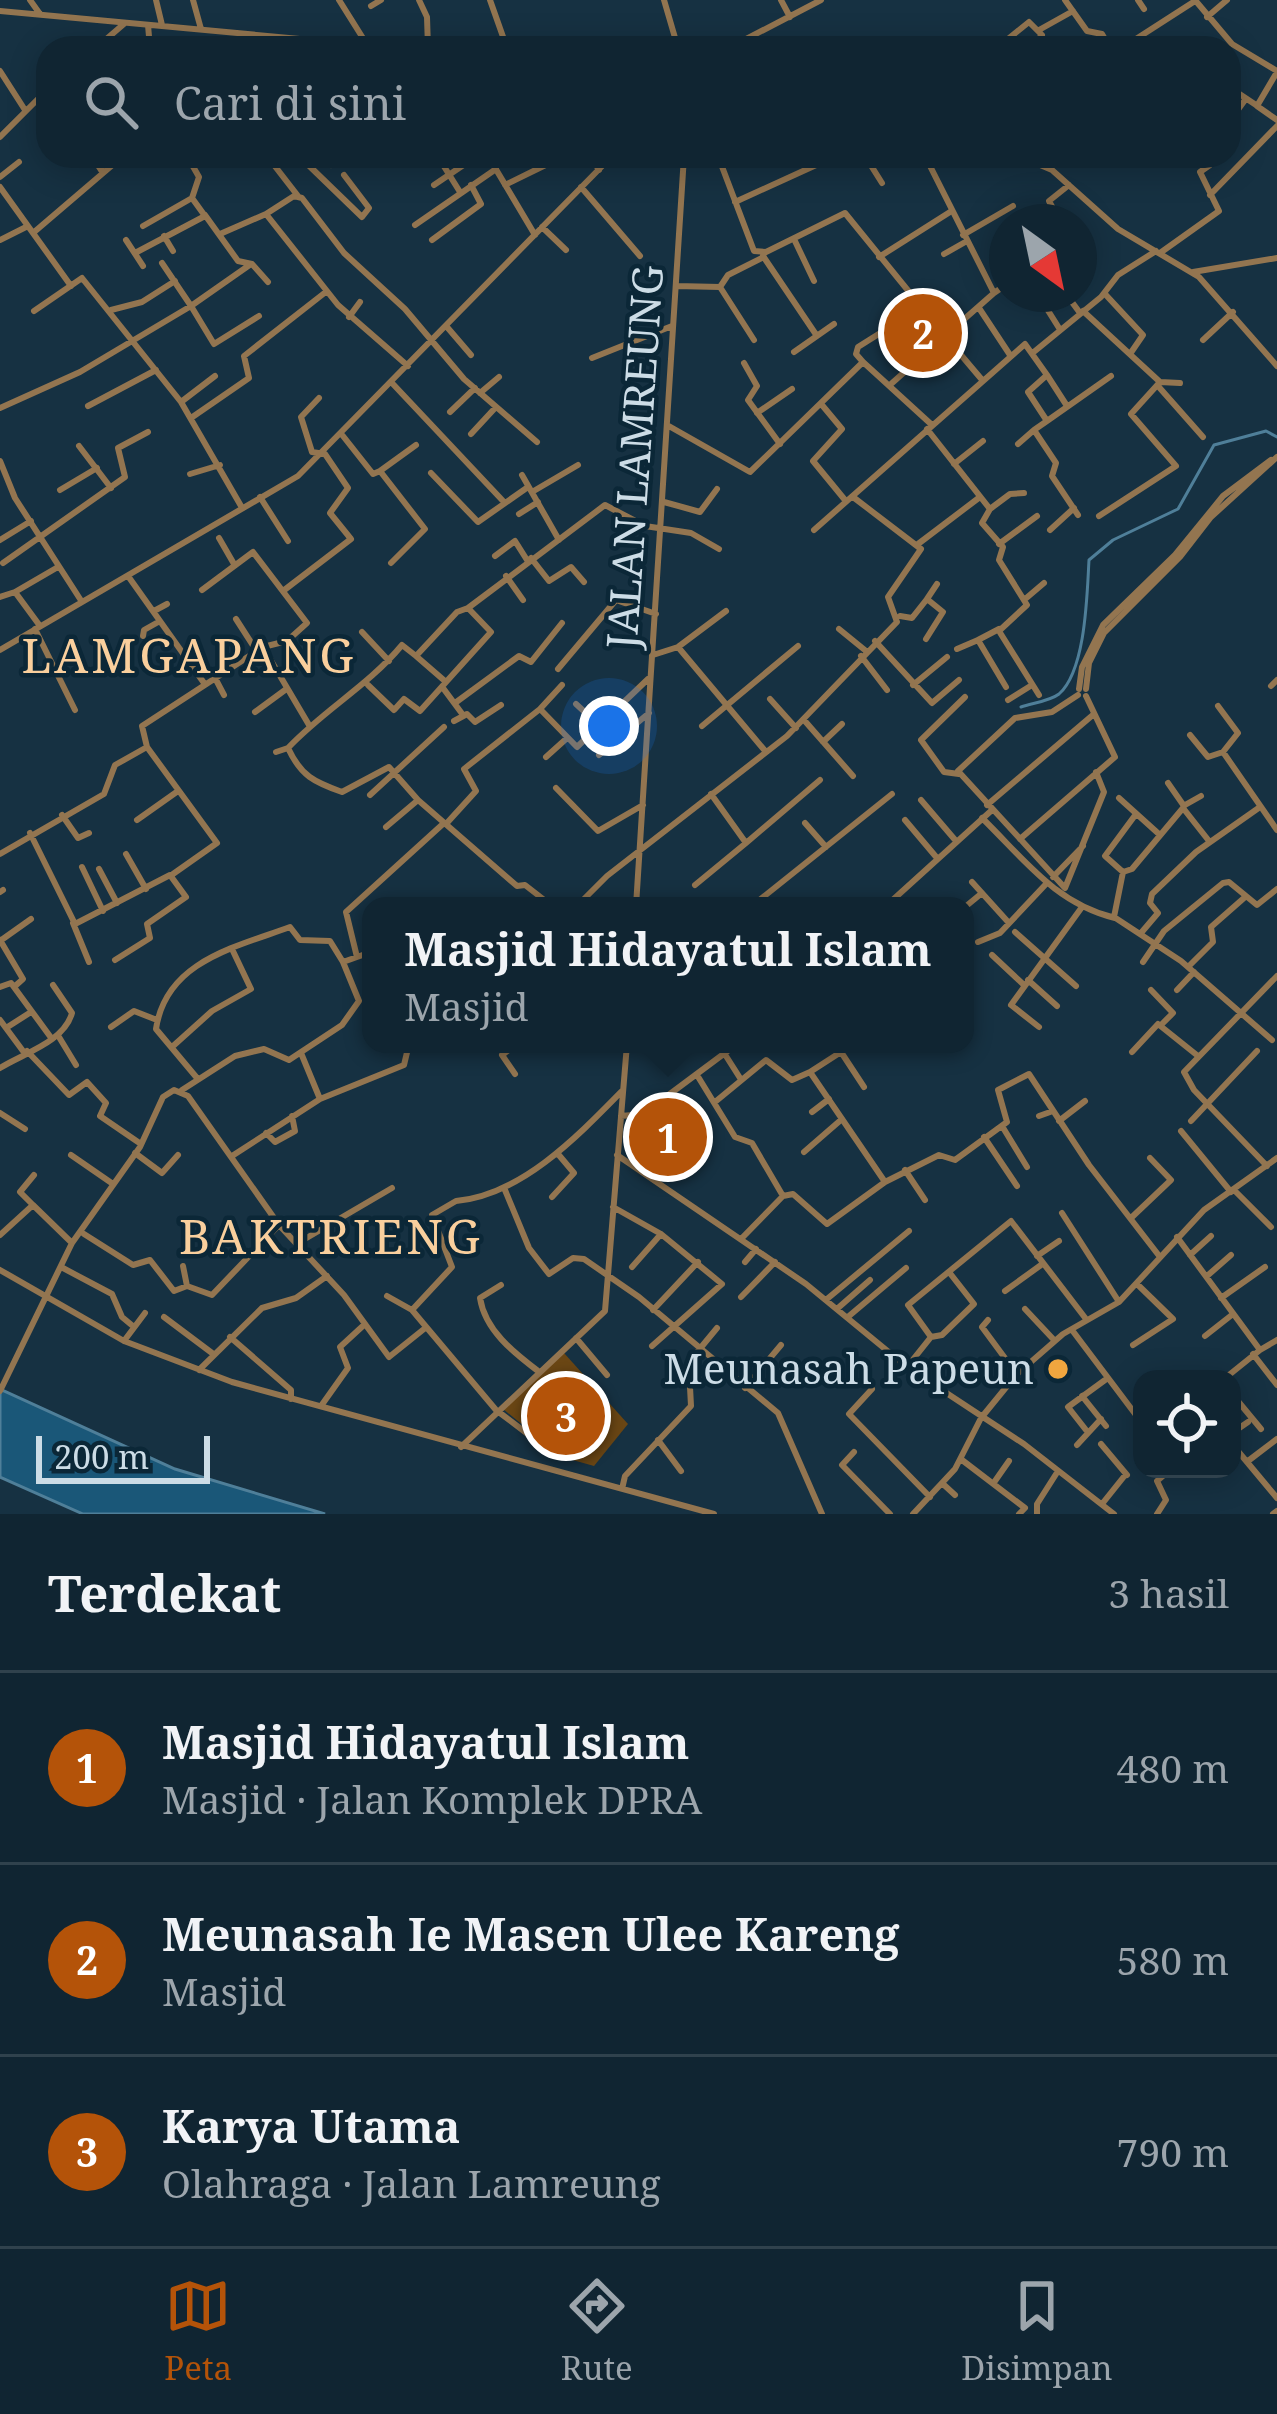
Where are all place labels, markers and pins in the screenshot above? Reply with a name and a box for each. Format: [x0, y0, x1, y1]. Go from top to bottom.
pin: 2 [884, 288, 962, 378]
pin: 1 [629, 1092, 707, 1182]
place label: Meunasah Papeun [664, 1339, 1034, 1396]
marker: Meunasah Papeun [1045, 1356, 1071, 1382]
pin: 3 [527, 1371, 605, 1461]

